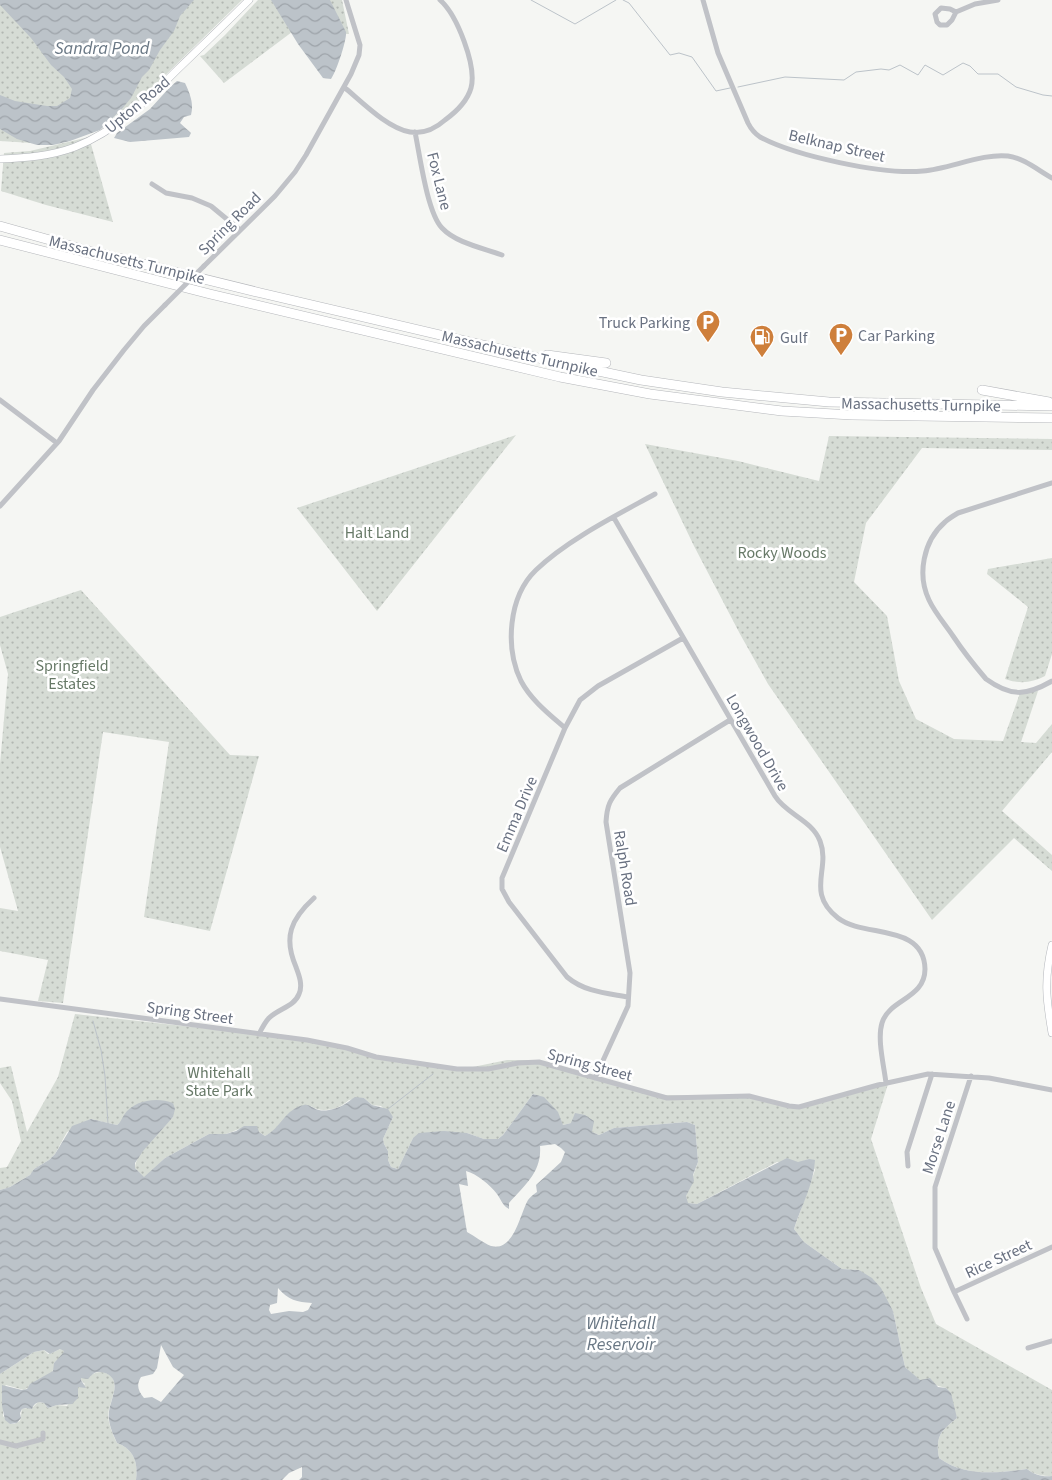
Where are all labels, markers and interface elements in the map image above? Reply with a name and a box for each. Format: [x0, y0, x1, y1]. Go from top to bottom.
water label: Sandra Pond [55, 36, 150, 61]
street label: Upton Road [100, 71, 175, 139]
street label: Belknap Street [786, 124, 888, 168]
street label: Fox Lane [421, 150, 457, 213]
street label: Spring Road [193, 187, 266, 260]
street label: Massachusetts Turnpike [47, 230, 207, 290]
parking icon: Truck Parking [695, 309, 721, 343]
place label: Truck Parking [599, 312, 690, 334]
parking icon: Car Parking [828, 322, 854, 356]
fuel station icon: Gulf [749, 324, 775, 358]
street label: Massachusetts Turnpike [439, 325, 600, 383]
place label: Car Parking [858, 325, 935, 347]
place label: Gulf [780, 327, 809, 349]
street label: Massachusetts Turnpike [841, 393, 1001, 417]
park label: Halt Land [345, 522, 409, 544]
park label: Rocky Woods [737, 542, 827, 564]
park label: Springfield Estates [35, 655, 109, 695]
street label: Longwood Drive [720, 690, 794, 795]
street label: Emma Drive [491, 773, 543, 856]
street label: Ralph Road [608, 829, 642, 908]
street label: Spring Street [145, 996, 235, 1030]
street label: Spring Street [545, 1043, 635, 1087]
park label: Whitehall State Park [185, 1062, 253, 1102]
street label: Morse Lane [917, 1098, 961, 1177]
street label: Rice Street [961, 1234, 1036, 1284]
water label: Whitehall Reservoir [586, 1311, 656, 1357]

